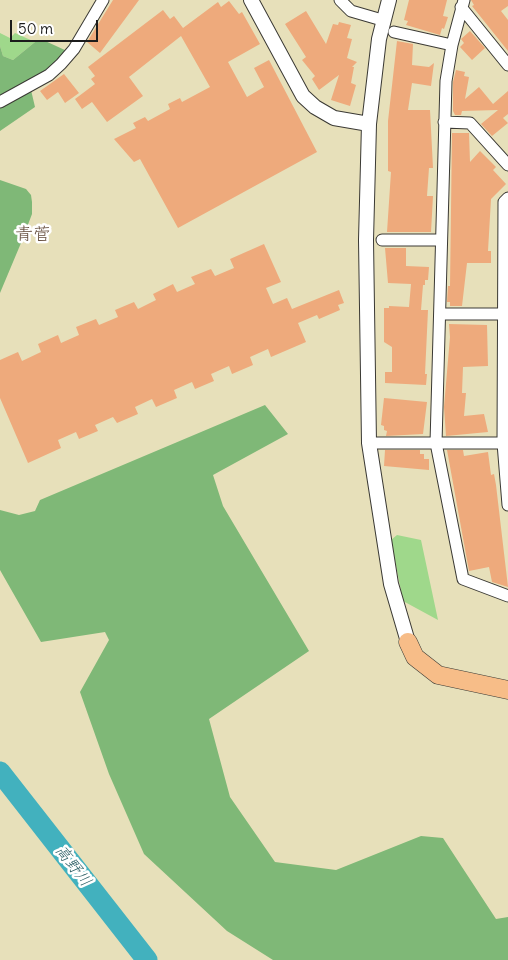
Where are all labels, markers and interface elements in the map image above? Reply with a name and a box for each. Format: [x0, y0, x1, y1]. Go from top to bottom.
scale bar [12, 10, 100, 42]
text: 50 m [18, 19, 53, 38]
district label: 青菅 [15, 224, 51, 246]
water label: 高野川 [51, 841, 95, 891]

